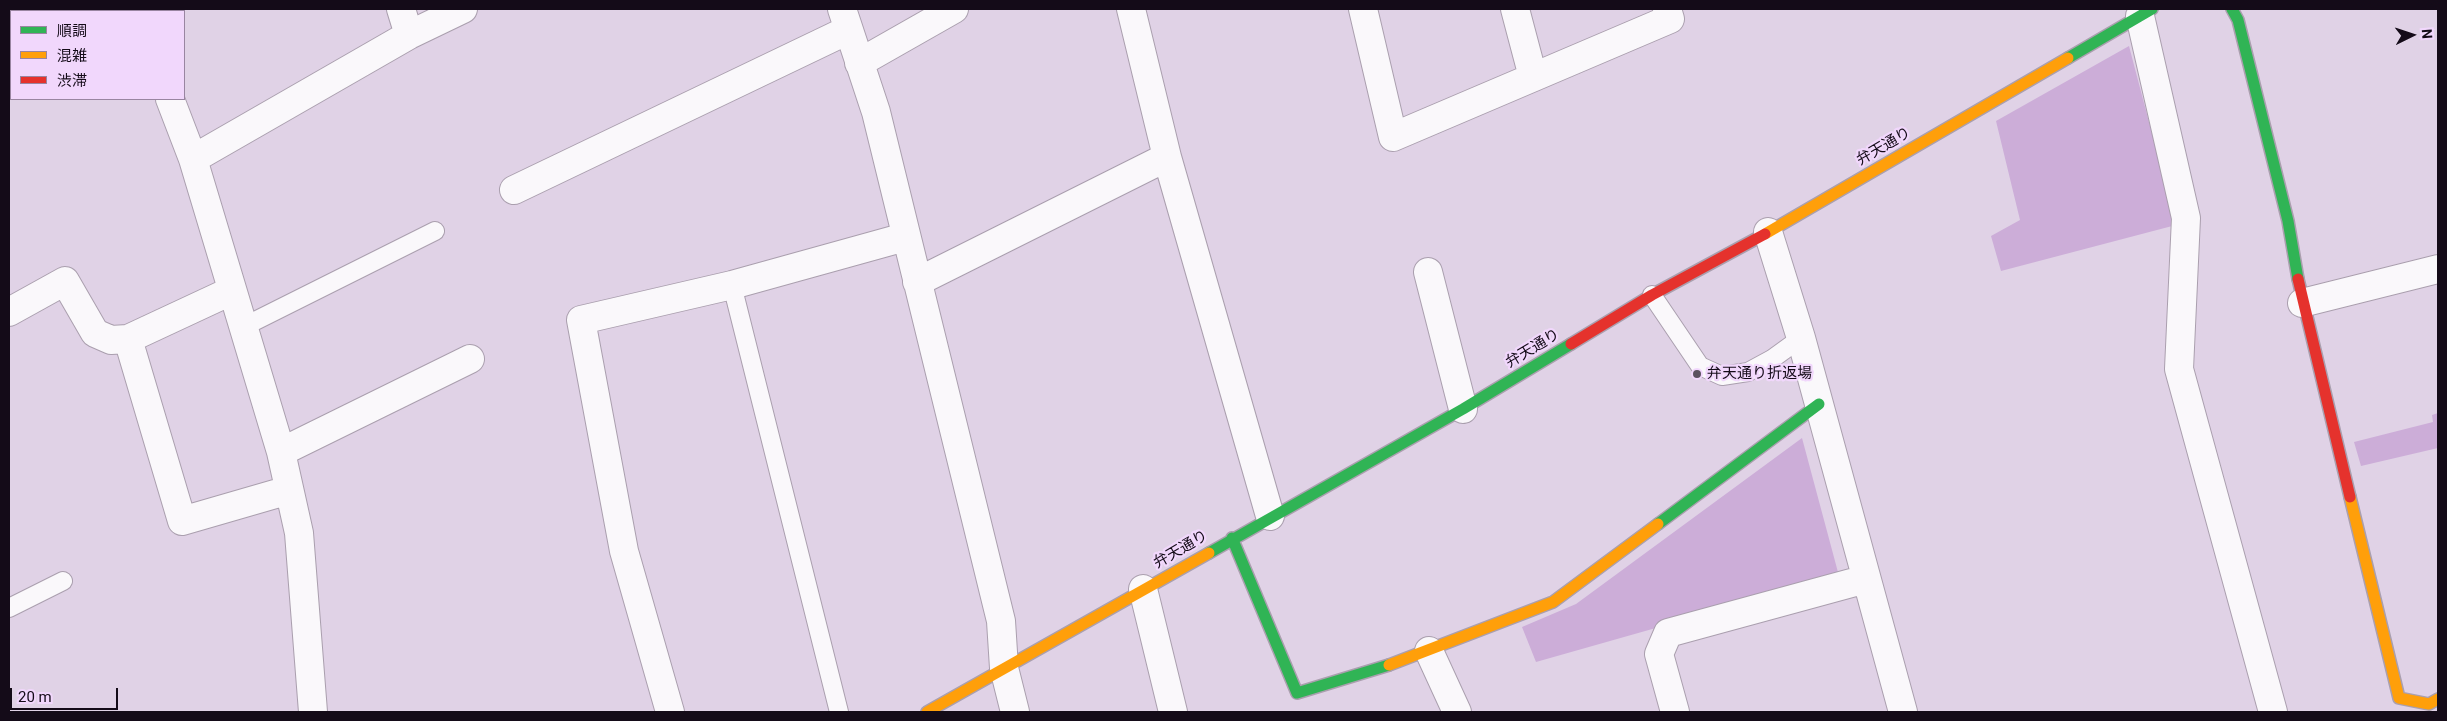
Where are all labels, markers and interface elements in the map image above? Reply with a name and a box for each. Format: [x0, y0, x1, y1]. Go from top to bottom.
legend [10, 10, 185, 100]
north arrow [2387, 10, 2437, 60]
text: 順調 [57, 22, 87, 40]
text: N [2419, 28, 2435, 39]
text: 混雑 [57, 47, 87, 65]
text: 渋滞 [57, 72, 87, 90]
street label: 弁天通り [1854, 124, 1914, 170]
street label: 弁天通り [1503, 326, 1563, 372]
place label: 弁天通り折返場 [1707, 365, 1812, 383]
marker: 弁天通り折返場 [1691, 368, 1703, 380]
street label: 弁天通り [1151, 527, 1211, 573]
scale bar [12, 678, 120, 710]
text: 20 m [18, 688, 52, 706]

